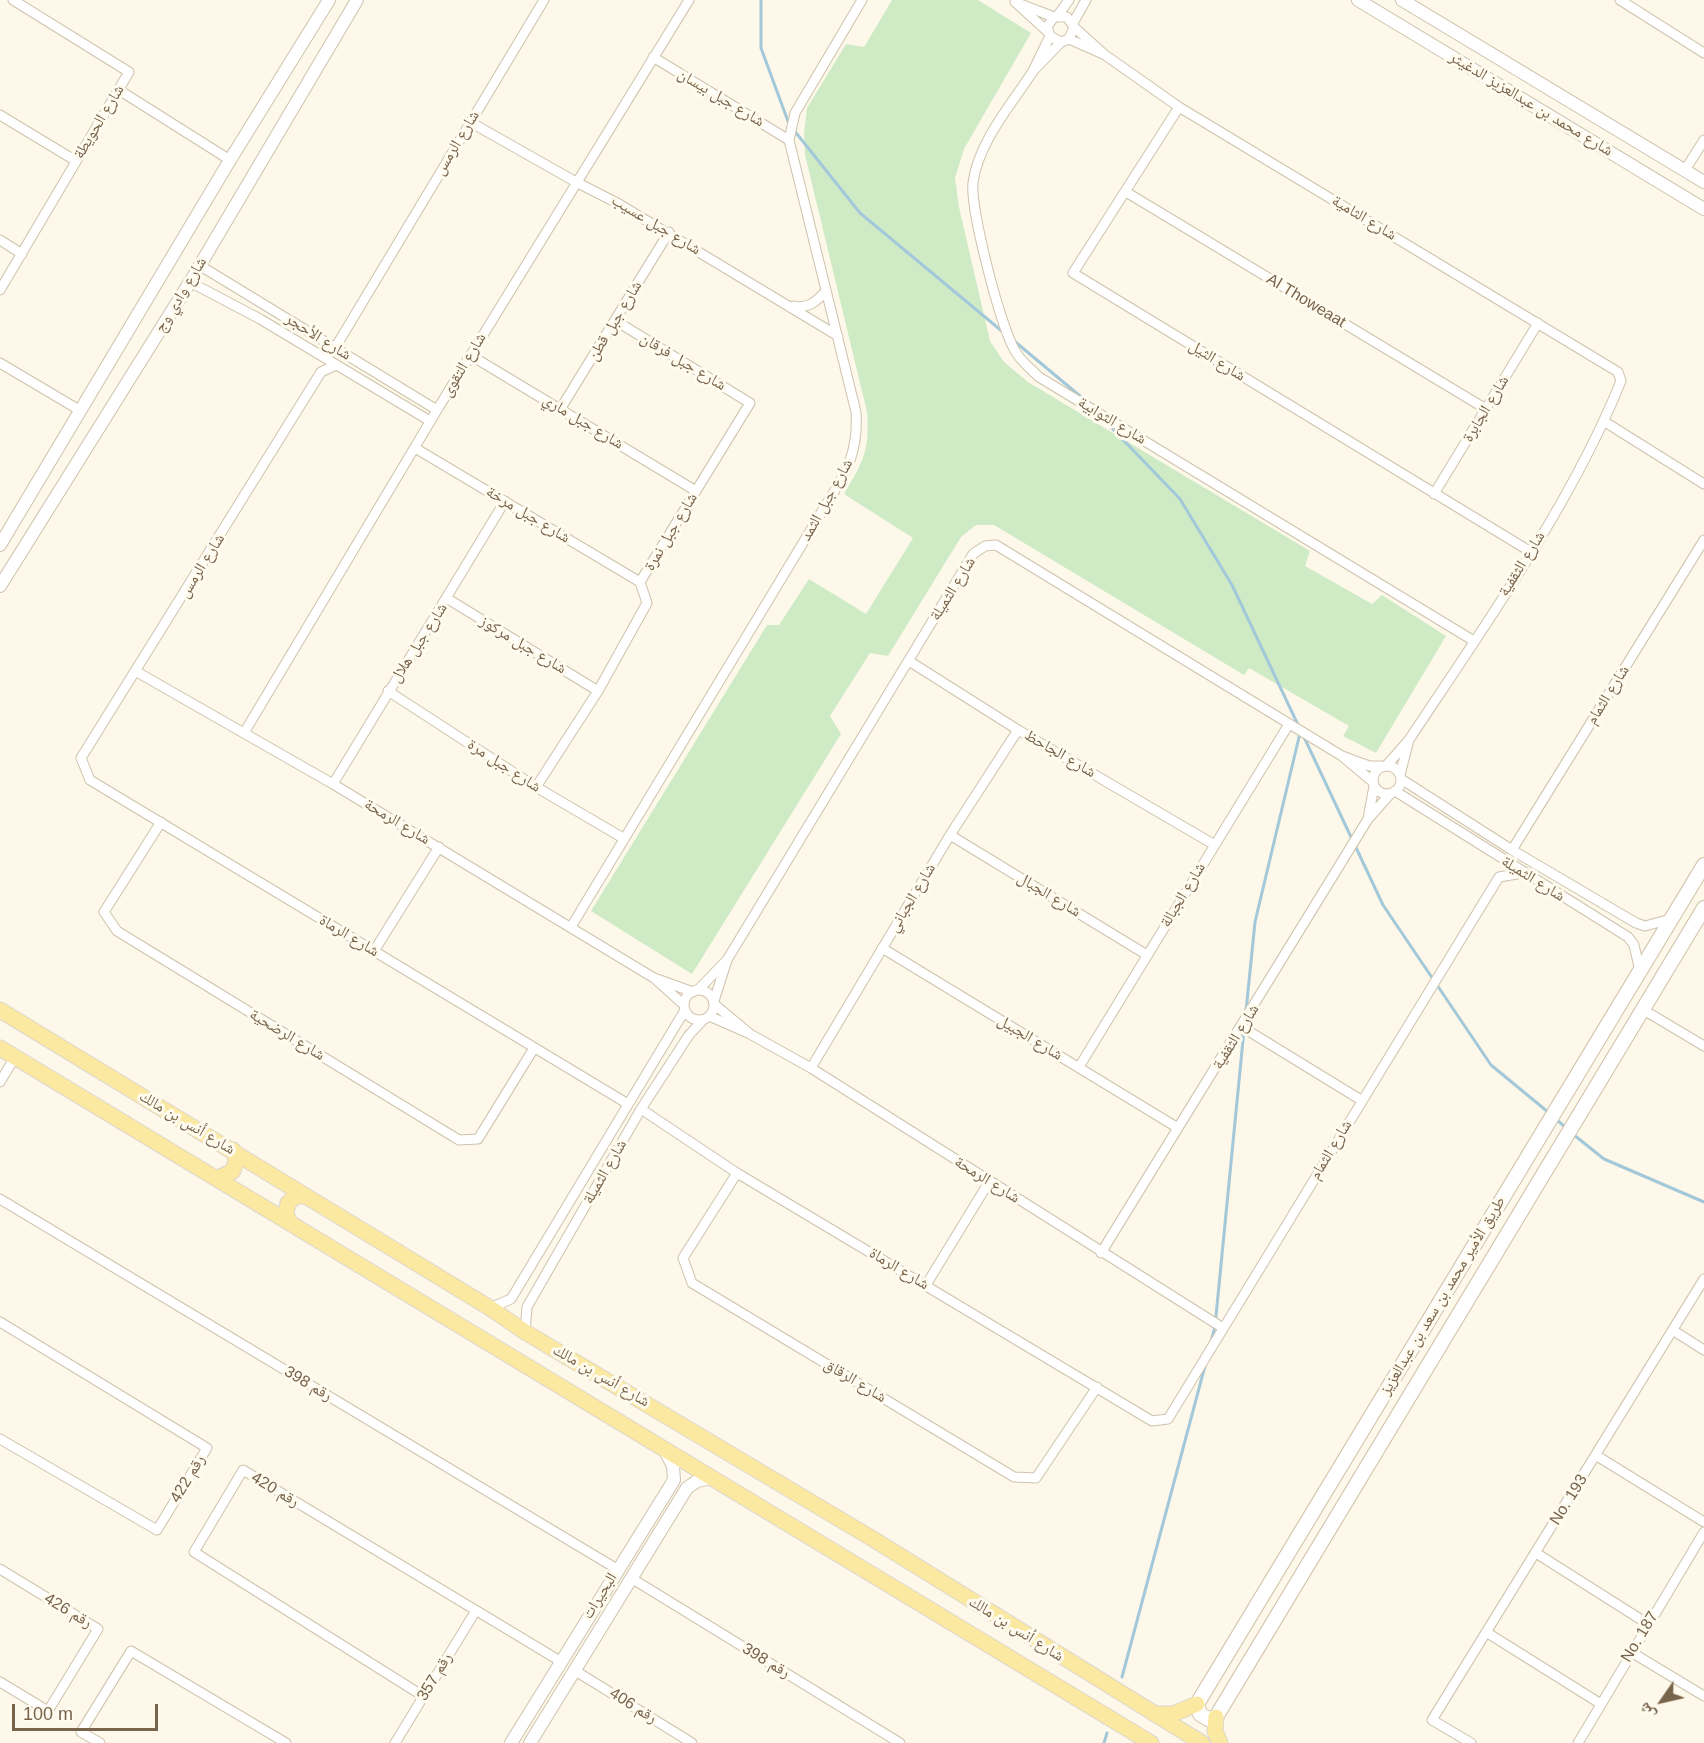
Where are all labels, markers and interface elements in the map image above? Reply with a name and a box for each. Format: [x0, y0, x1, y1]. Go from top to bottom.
street label: شارع محمد بن عبدالعزيز الدغيثر [1446, 47, 1616, 161]
street label: شارع جبل بيسان [674, 65, 768, 131]
street label: شارع الحويطة [69, 81, 129, 163]
street label: شارع الرمس [430, 107, 484, 179]
street label: شارع جبل عسيب [608, 191, 704, 259]
street label: شارع الثامية [1328, 191, 1400, 245]
street label: شارع وادي وج [151, 254, 211, 336]
street label: Al Thoweaat [1263, 270, 1349, 332]
street label: شارع جبل قطن [584, 278, 646, 364]
street label: شارع الأحجر [281, 309, 355, 365]
street label: شارع التقوى [437, 329, 491, 401]
street label: شارع جبل فرقان [637, 329, 729, 395]
street label: شارع الثيل [1185, 336, 1249, 386]
street label: شارع الجابرة [1459, 372, 1513, 446]
street label: شارع جبل ماري [539, 390, 627, 454]
street label: شارع الثوابية [1074, 393, 1150, 449]
street label: شارع جبل الثمد [797, 456, 857, 544]
street label: شارع جبل مرخة [482, 482, 574, 548]
street label: شارع جبل نمرة [640, 490, 702, 574]
street label: شارع الثقفية [1494, 528, 1550, 600]
street label: شارع الرمس [175, 530, 229, 602]
street label: شارع الثميلة [926, 554, 980, 624]
street label: شارع جبل هلال [386, 600, 452, 686]
street label: شارع جبل مركوز [476, 612, 570, 678]
street label: شارع الثمام [1582, 662, 1634, 728]
street label: شارع الجاحظ [1021, 726, 1099, 782]
street label: شارع جبل مرة [464, 735, 544, 797]
street label: شارع الرمحة [360, 795, 434, 849]
street label: شارع الثميلة [1498, 852, 1568, 906]
street label: شارع الجبالة [1156, 859, 1210, 931]
street label: شارع الجباني [884, 860, 940, 936]
street label: شارع الجبال [1014, 868, 1084, 922]
street label: شارع الرماة [316, 911, 382, 961]
street label: شارع الثقفية [1208, 1001, 1264, 1073]
street label: شارع الرضحية [246, 1005, 328, 1065]
street label: شارع الجبيل [994, 1011, 1066, 1065]
street label: شارع أنس بن مالك [136, 1087, 238, 1159]
street label: شارع الثمام [1306, 1117, 1356, 1183]
street label: شارع الثميلة [579, 1136, 631, 1208]
street label: شارع الرمحة [951, 1152, 1023, 1208]
street label: طريق الأمير محمد بن سعد بن عبدالعزيز [1376, 1193, 1510, 1399]
street label: شارع الرماة [866, 1244, 932, 1294]
street label: شارع أنس بن مالك [549, 1341, 653, 1411]
street label: شارع الرقاق [820, 1355, 890, 1407]
street label: رقم 398 [281, 1362, 335, 1406]
street label: رقم 422 [166, 1452, 210, 1506]
street label: رقم 420 [248, 1468, 302, 1512]
street label: No. 193 [1546, 1471, 1592, 1529]
street label: البحيرات [578, 1569, 622, 1623]
street label: رقم 426 [41, 1589, 95, 1633]
street label: شارع أنس بن مالك [965, 1592, 1067, 1666]
street label: No. 187 [1617, 1608, 1663, 1666]
street label: رقم 398 [739, 1639, 793, 1683]
street label: رقم 357 [413, 1650, 457, 1704]
north arrow [1632, 1671, 1692, 1731]
street label: رقم 406 [606, 1684, 660, 1728]
scale bar [15, 1692, 160, 1730]
text: ش [1635, 1700, 1658, 1723]
text: 100 m [23, 1704, 73, 1724]

